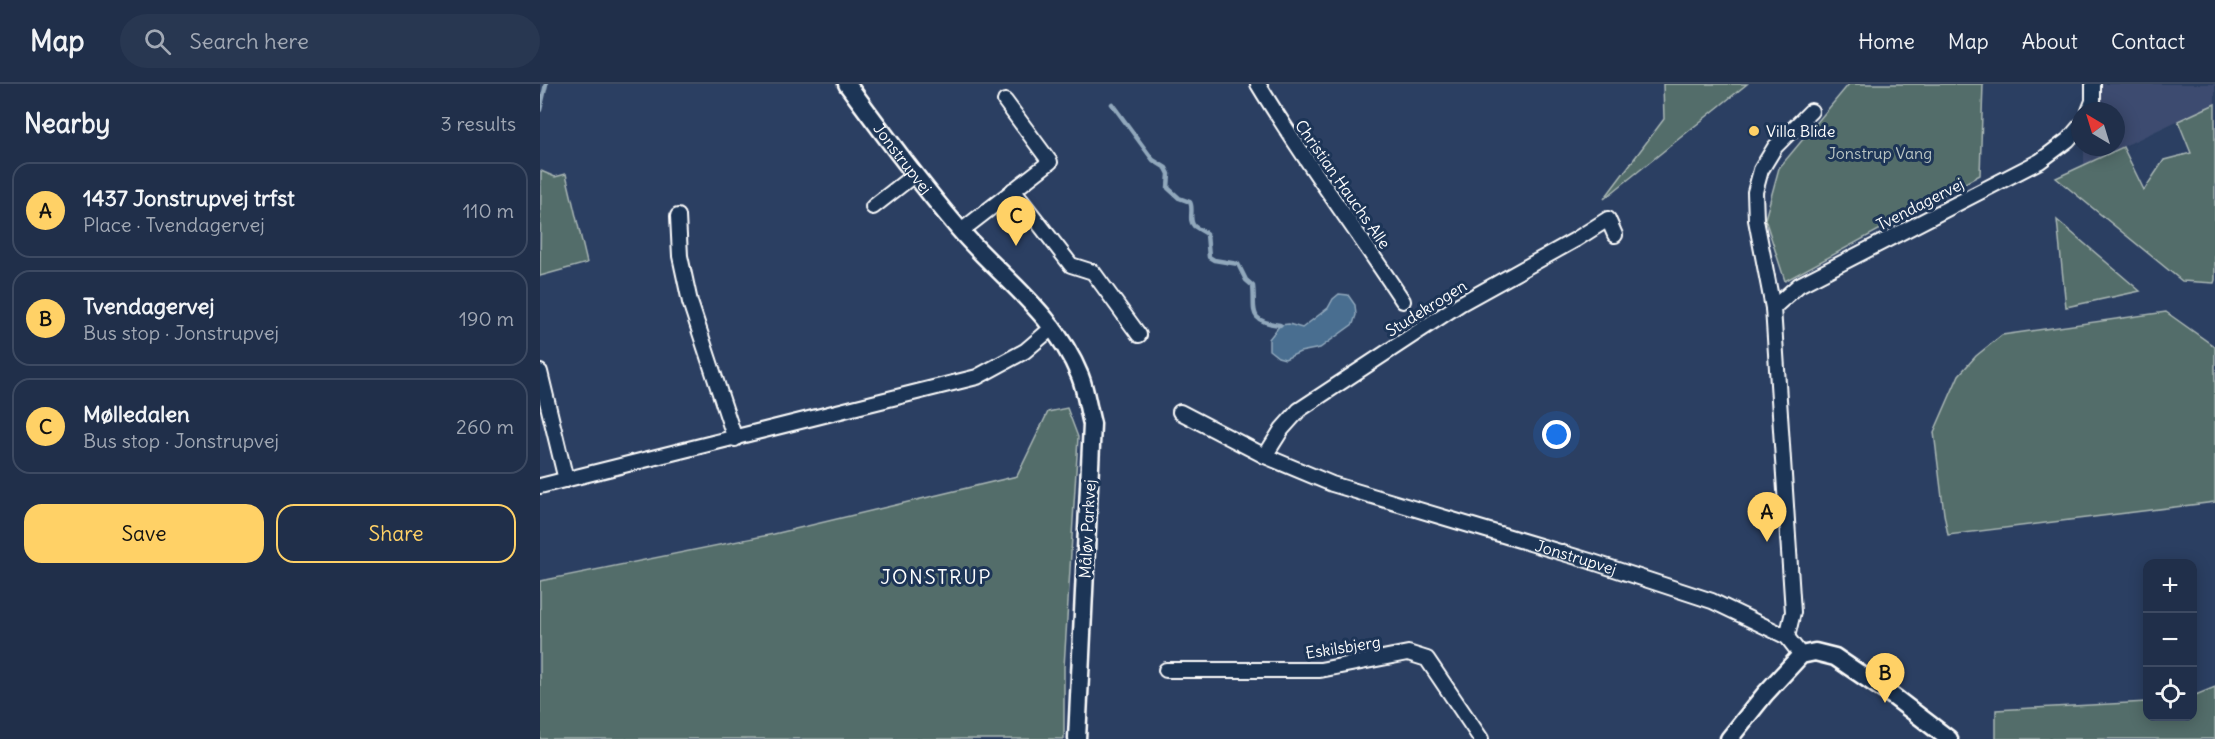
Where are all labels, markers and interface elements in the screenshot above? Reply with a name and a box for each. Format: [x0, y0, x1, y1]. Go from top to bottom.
search box [120, 14, 540, 68]
text: Map [30, 23, 84, 59]
icon: search [141, 25, 174, 58]
text: Search here [189, 27, 309, 55]
text: Home [1858, 28, 1915, 55]
text: Map [1948, 28, 1989, 55]
text: About [2022, 28, 2078, 55]
text: Contact [2111, 28, 2185, 55]
north arrow [2071, 102, 2125, 156]
text: Nearby [24, 107, 110, 140]
text: 3 results [440, 111, 516, 136]
street label: Christian Hauchs Alle [1291, 116, 1395, 252]
street label: Jonstrupvej [869, 119, 936, 198]
place label: Villa Blide [1766, 121, 1835, 141]
marker: Villa Blide [1747, 124, 1761, 138]
park label: Jonstrup Vang [1828, 143, 1932, 163]
street label: Tvendagervej [1873, 173, 1967, 235]
text: 1437 Jonstrupvej trfst [83, 184, 295, 212]
pin: C [996, 196, 1036, 246]
text: A [39, 198, 52, 223]
text: 110 m [463, 198, 514, 223]
text: Place · Tvendagervej [83, 212, 265, 237]
street label: Studekrogen [1382, 275, 1470, 341]
text: Tvendagervej [83, 292, 214, 320]
text: B [39, 306, 52, 331]
text: 190 m [459, 306, 514, 331]
text: Bus stop · Jonstrupvej [83, 320, 279, 345]
text: Mølledalen [83, 400, 190, 428]
text: C [39, 414, 52, 439]
text: 260 m [456, 414, 514, 439]
your location [1542, 420, 1571, 449]
text: Bus stop · Jonstrupvej [83, 428, 279, 453]
street label: Måløv Parkvej [1074, 479, 1100, 579]
pin: A [1748, 492, 1786, 542]
button: Save [24, 504, 264, 563]
button: Share [276, 504, 516, 563]
street label: Jonstrupvej [1533, 535, 1619, 579]
map controls [2143, 559, 2197, 721]
button: + [2143, 559, 2197, 613]
district label: JONSTRUP [880, 564, 992, 589]
button: − [2143, 613, 2197, 667]
street label: Eskilsbjerg [1304, 631, 1382, 663]
pin: B [1866, 654, 1904, 703]
button: locate [2143, 667, 2197, 721]

